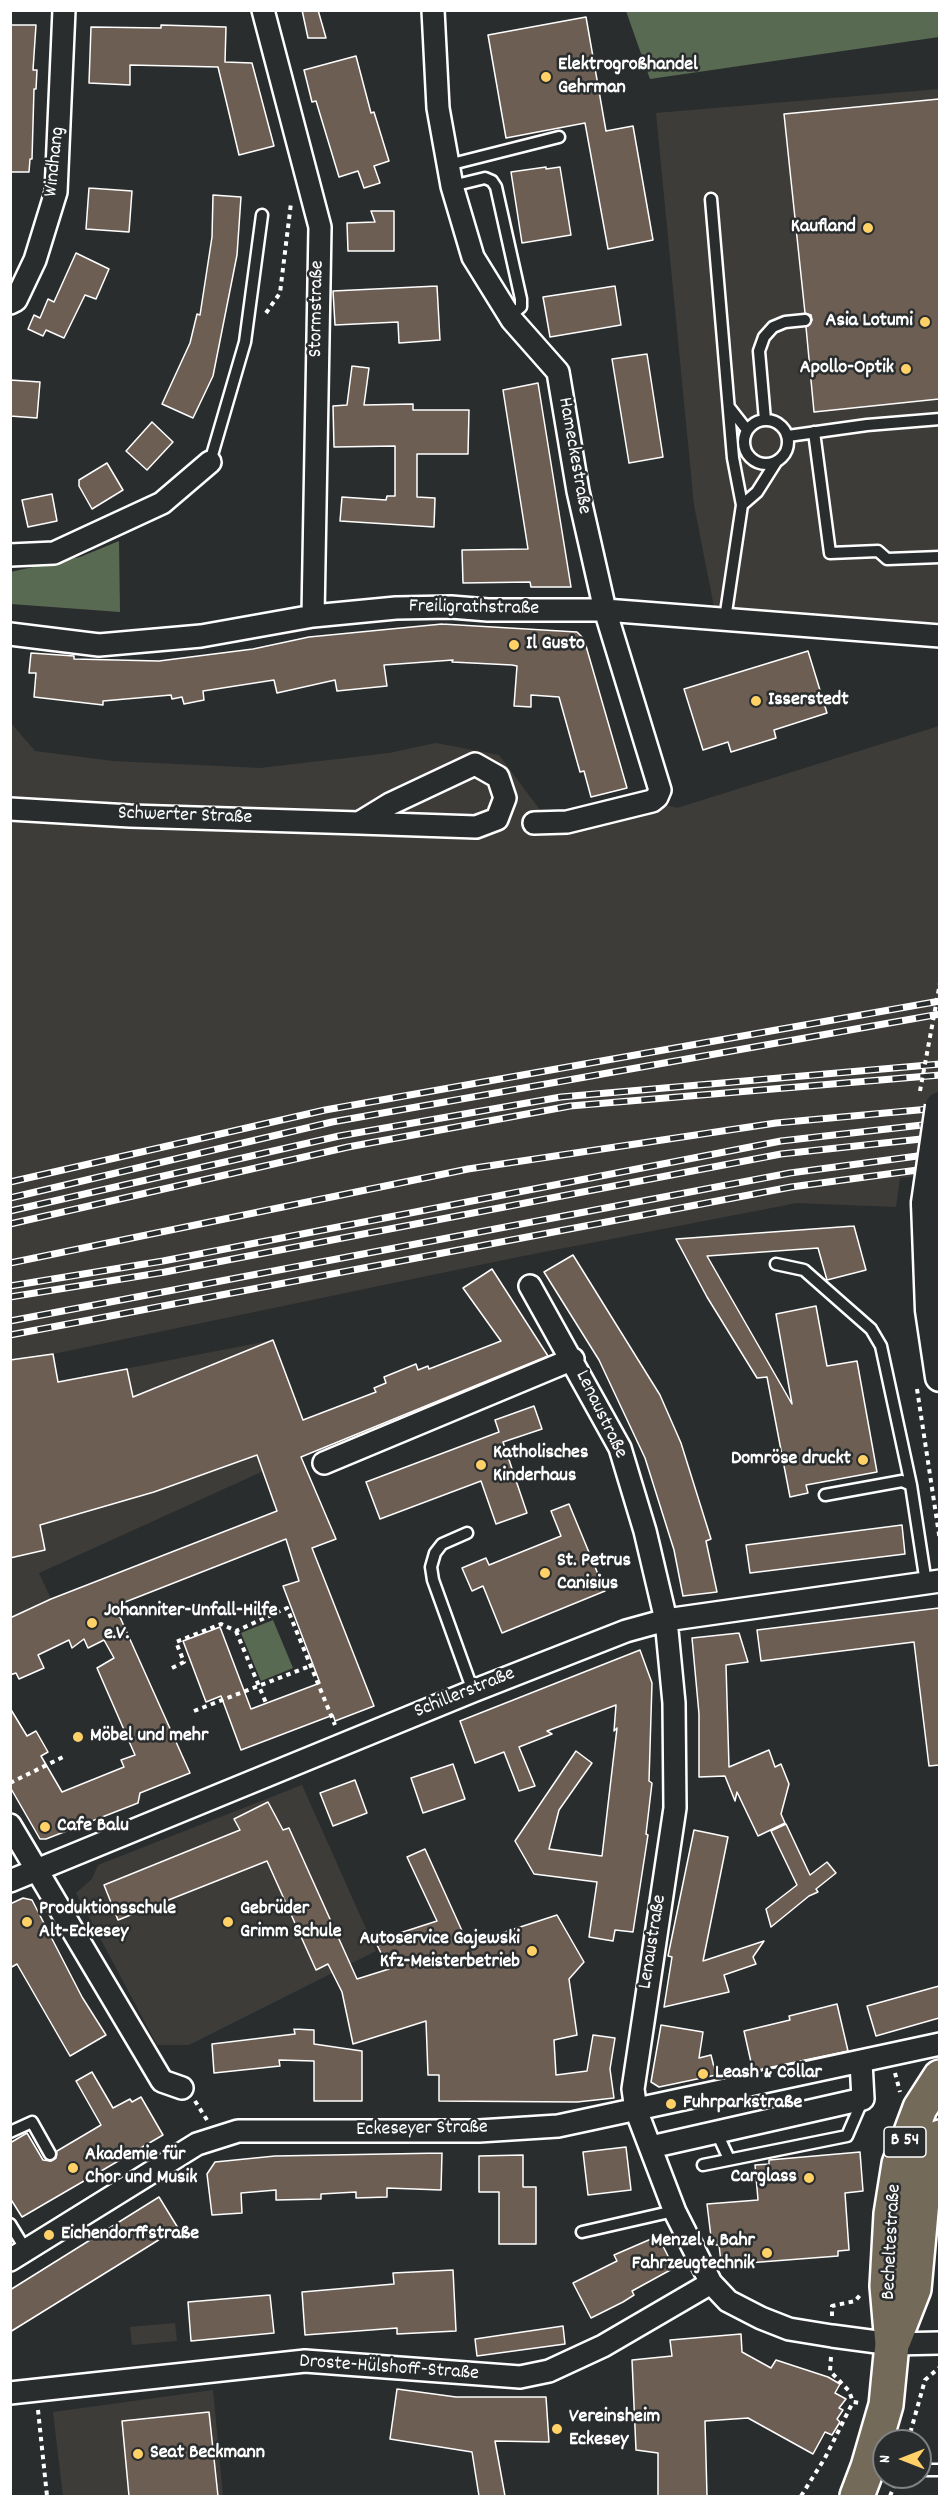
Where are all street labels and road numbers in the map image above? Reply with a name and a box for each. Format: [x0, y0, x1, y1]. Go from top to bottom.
street label: Windhang [40, 126, 72, 198]
street label: Stormstraße [305, 260, 331, 358]
street label: Hameckestraße [551, 396, 595, 516]
street label: Freiligrathstraße [409, 596, 539, 622]
street label: Schwerter Straße [117, 803, 253, 831]
street label: Lenaustraße [568, 1367, 632, 1463]
street label: Schillerstraße [411, 1663, 519, 1725]
street label: Lenaustraße [635, 1893, 673, 1991]
street label: Eckeseyer Straße [356, 2117, 488, 2143]
road number: B 54 [884, 2127, 926, 2157]
street label: Becheltestraße [878, 2183, 908, 2301]
street label: Droste-Hülshoff-Straße [298, 2351, 480, 2387]

